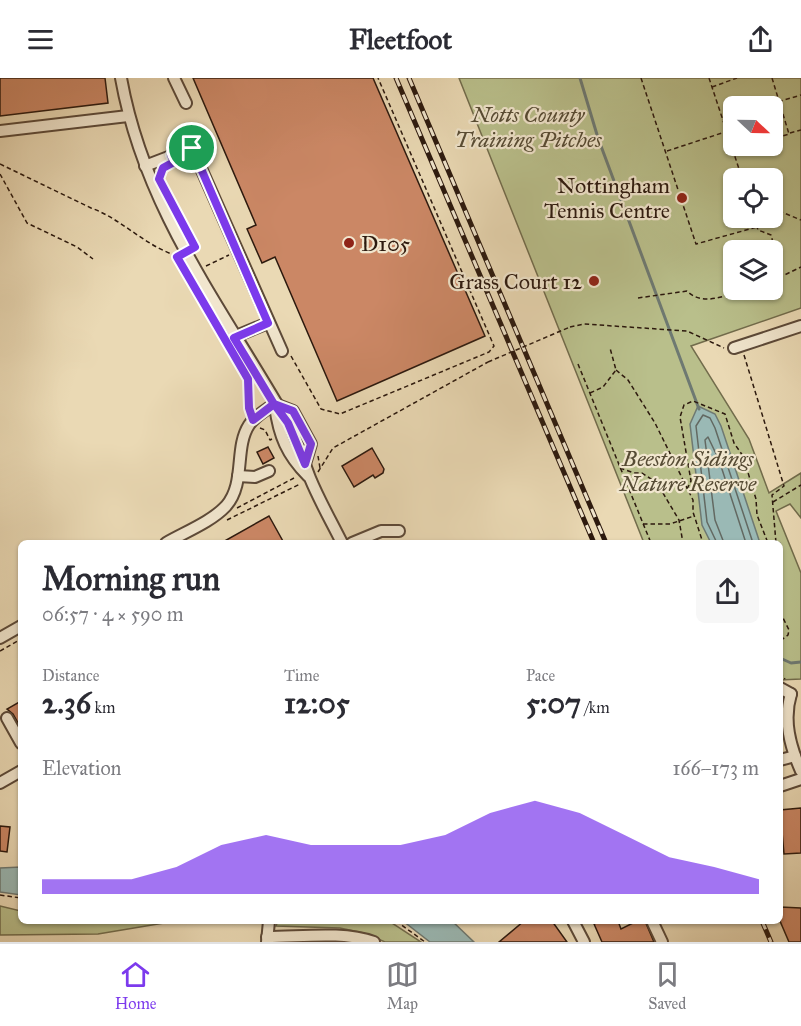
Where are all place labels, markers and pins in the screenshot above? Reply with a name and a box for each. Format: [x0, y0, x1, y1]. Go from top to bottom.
pin [166, 122, 217, 173]
place label: Nottingham Tennis Centre [544, 172, 671, 224]
marker: Nottingham Tennis Centre [675, 191, 689, 205]
place label: D105 [361, 230, 410, 257]
marker: D105 [342, 236, 356, 250]
place label: Grass Court 12 [449, 268, 582, 295]
marker: Grass Court 12 [587, 274, 601, 288]

